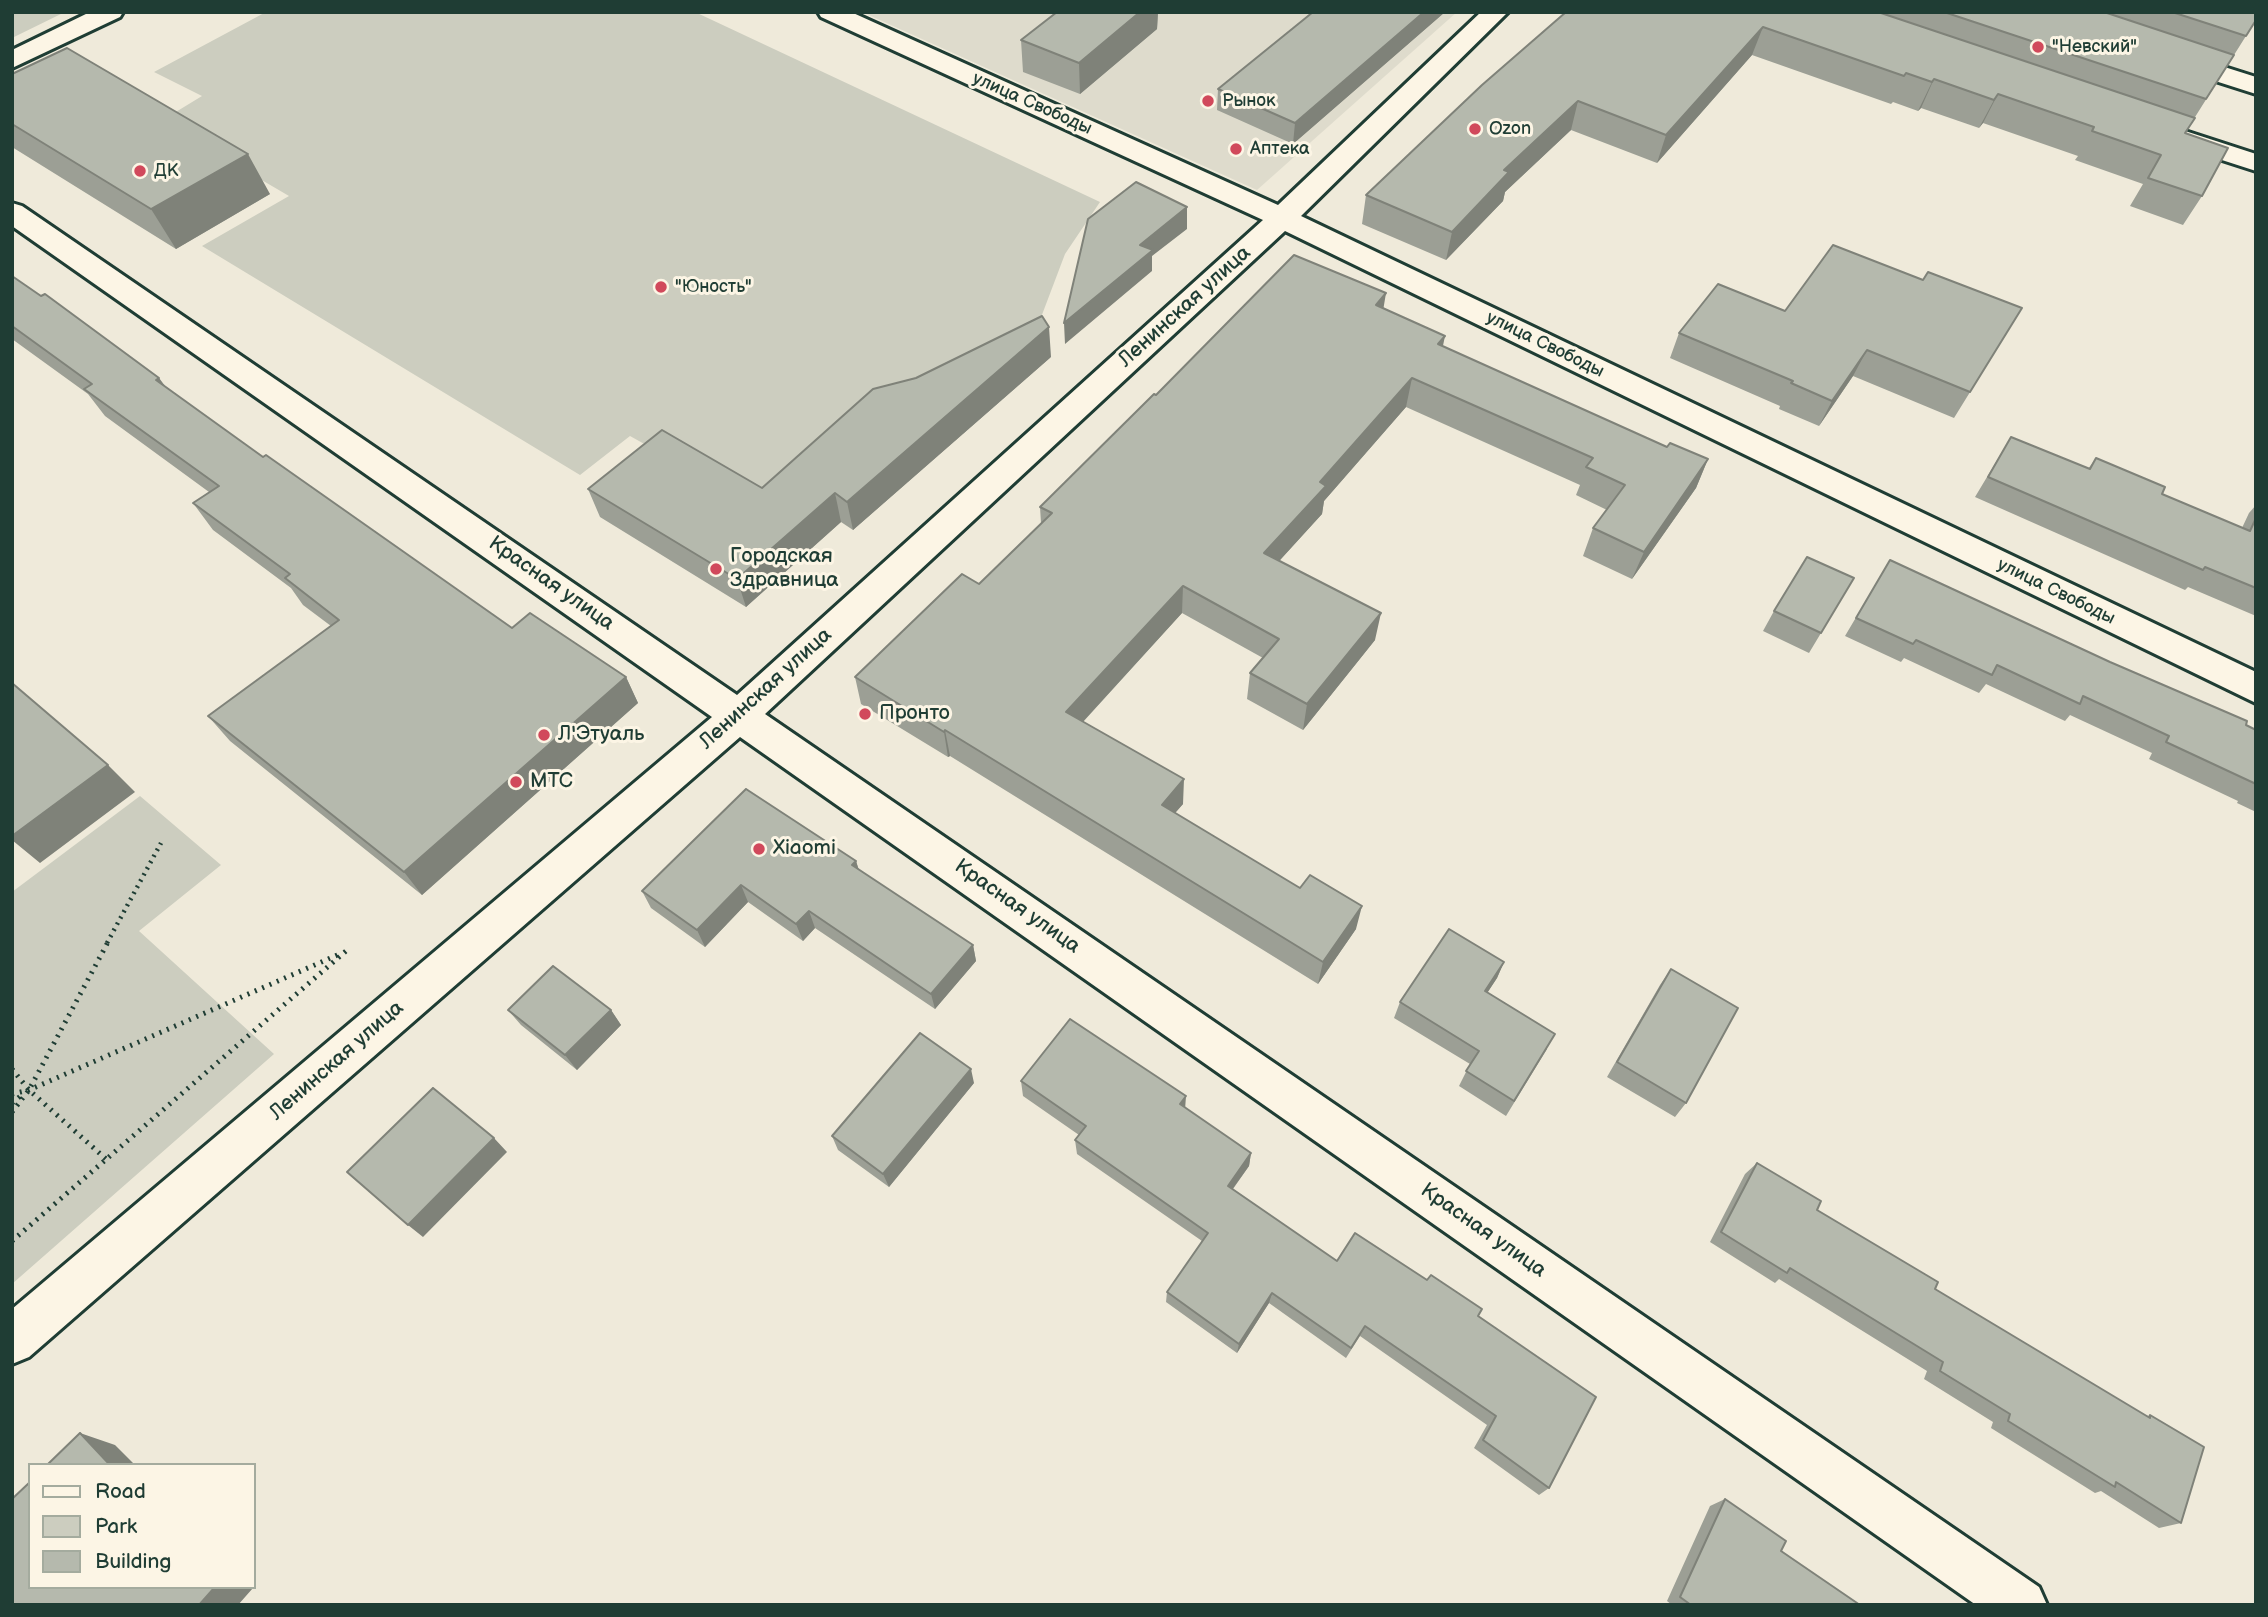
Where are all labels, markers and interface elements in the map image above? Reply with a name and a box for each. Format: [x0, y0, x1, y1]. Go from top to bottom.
place label: "Невский" [2052, 36, 2137, 58]
marker: "Невский" [2030, 39, 2046, 55]
street label: улица Свободы [969, 68, 1095, 140]
place label: Рынок [1222, 90, 1275, 112]
marker: Рынок [1200, 93, 1216, 109]
place label: Ozon [1489, 118, 1531, 140]
marker: Ozon [1467, 121, 1483, 137]
place label: Аптека [1250, 138, 1310, 160]
marker: Аптека [1228, 141, 1244, 157]
place label: ДК [154, 160, 178, 182]
marker: ДК [132, 163, 148, 179]
street label: Ленинская улица [1114, 241, 1256, 373]
place label: "Юность" [675, 276, 752, 298]
marker: "Юность" [653, 279, 669, 295]
street label: улица Свободы [1483, 307, 1607, 383]
street label: Красная улица [483, 531, 619, 637]
place label: Городская Здравница [730, 544, 839, 594]
street label: улица Свободы [1994, 554, 2118, 630]
marker: Городская Здравница [708, 561, 724, 577]
street label: Ленинская улица [695, 623, 837, 755]
place label: Пронто [879, 701, 950, 727]
marker: Пронто [857, 706, 873, 722]
place label: Л'Этуаль [558, 722, 644, 748]
marker: Л'Этуаль [536, 727, 552, 743]
place label: МТС [530, 769, 573, 795]
marker: МТС [508, 774, 524, 790]
place label: Xiaomi [773, 836, 836, 862]
marker: Xiaomi [751, 841, 767, 857]
street label: Красная улица [949, 854, 1085, 960]
street label: Ленинская улица [265, 996, 409, 1126]
street label: Красная улица [1415, 1178, 1551, 1284]
legend [28, 1463, 256, 1589]
text: Road [95, 1479, 146, 1504]
text: Park [95, 1514, 137, 1539]
text: Building [95, 1549, 171, 1574]

